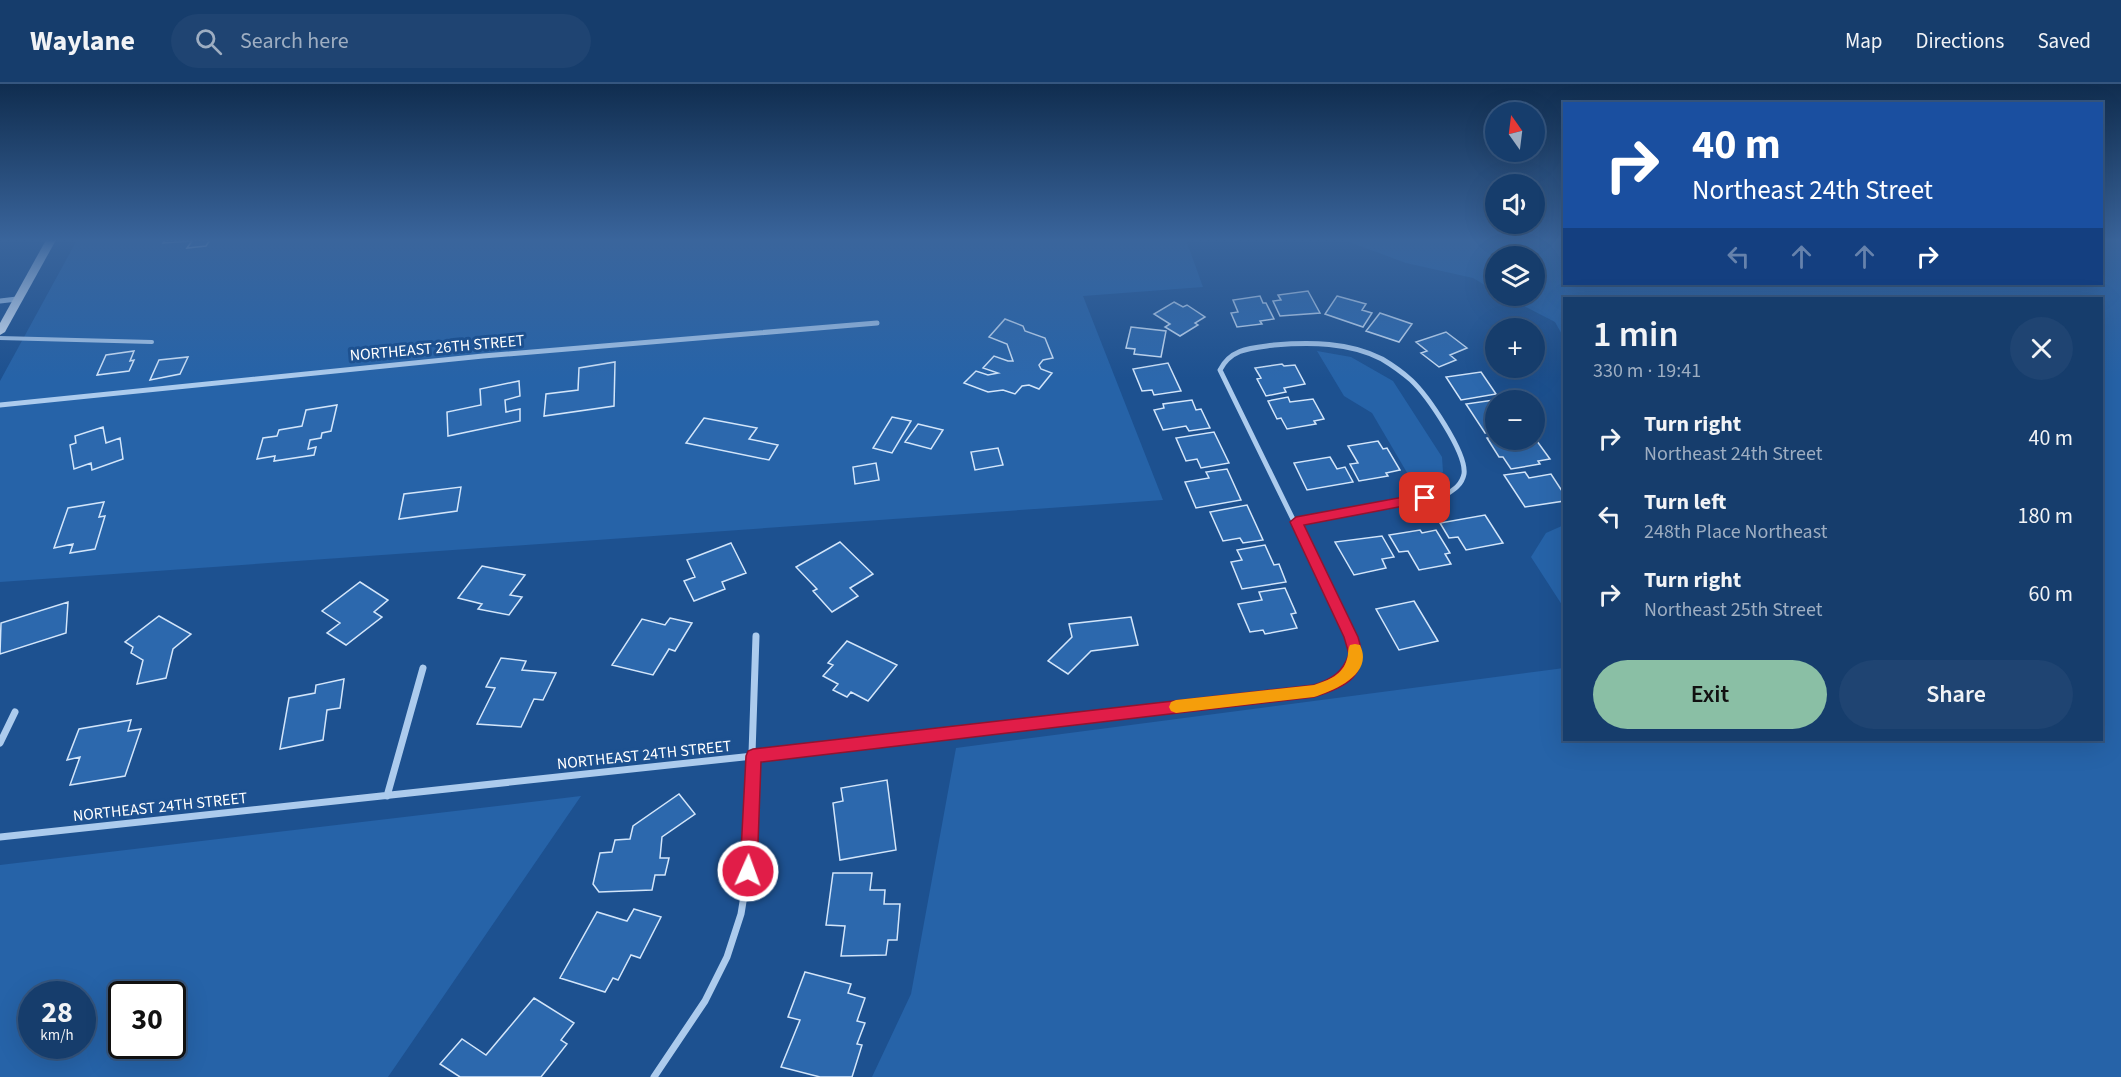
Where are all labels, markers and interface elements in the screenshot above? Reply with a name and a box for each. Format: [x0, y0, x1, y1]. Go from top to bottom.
search box [171, 14, 591, 68]
text: Waylane [30, 21, 135, 61]
icon: search [192, 25, 225, 58]
text: Search here [240, 25, 349, 57]
text: Map [1845, 26, 1883, 56]
text: Directions [1916, 26, 2004, 56]
text: Saved [2037, 26, 2091, 56]
north arrow [1485, 102, 1545, 162]
map controls [1485, 102, 1545, 450]
text: 40 m [1692, 115, 1781, 175]
icon: right [1593, 126, 1671, 204]
text: Northeast 24th Street [1692, 171, 1933, 210]
button: sound [1485, 174, 1545, 234]
icon: left [1722, 240, 1755, 273]
icon: ahead [1785, 240, 1818, 273]
icon: ahead [1848, 240, 1881, 273]
icon: right [1911, 240, 1944, 273]
button: layers [1485, 246, 1545, 306]
text: 1 min [1593, 309, 1679, 360]
button: close [2010, 317, 2073, 380]
button: + [1485, 318, 1545, 378]
street label: NORTHEAST 26TH STREET [349, 329, 526, 367]
text: 330 m · 19:41 [1593, 357, 1701, 385]
button: − [1485, 390, 1545, 450]
text: Turn right [1644, 408, 1741, 440]
icon: right [1593, 422, 1626, 455]
text: 40 m [2028, 422, 2073, 454]
text: Northeast 24th Street [1644, 440, 1822, 468]
pin [1399, 472, 1450, 523]
icon: arrive [1408, 481, 1441, 514]
text: Turn left [1644, 486, 1726, 518]
icon: left [1593, 500, 1626, 533]
text: 180 m [2018, 500, 2073, 532]
text: 248th Place Northeast [1644, 518, 1827, 546]
text: Turn right [1644, 564, 1741, 596]
icon: right [1593, 578, 1626, 611]
text: 60 m [2028, 578, 2073, 610]
text: Northeast 25th Street [1644, 596, 1822, 624]
button: Exit [1593, 660, 1827, 729]
button: Share [1839, 660, 2073, 729]
street label: NORTHEAST 24TH STREET [556, 735, 733, 775]
street label: NORTHEAST 24TH STREET [72, 787, 249, 827]
position arrow [716, 839, 780, 903]
speed limit sign: 30 [108, 981, 186, 1059]
text: 28 [41, 991, 73, 1034]
text: km/h [40, 1025, 74, 1046]

